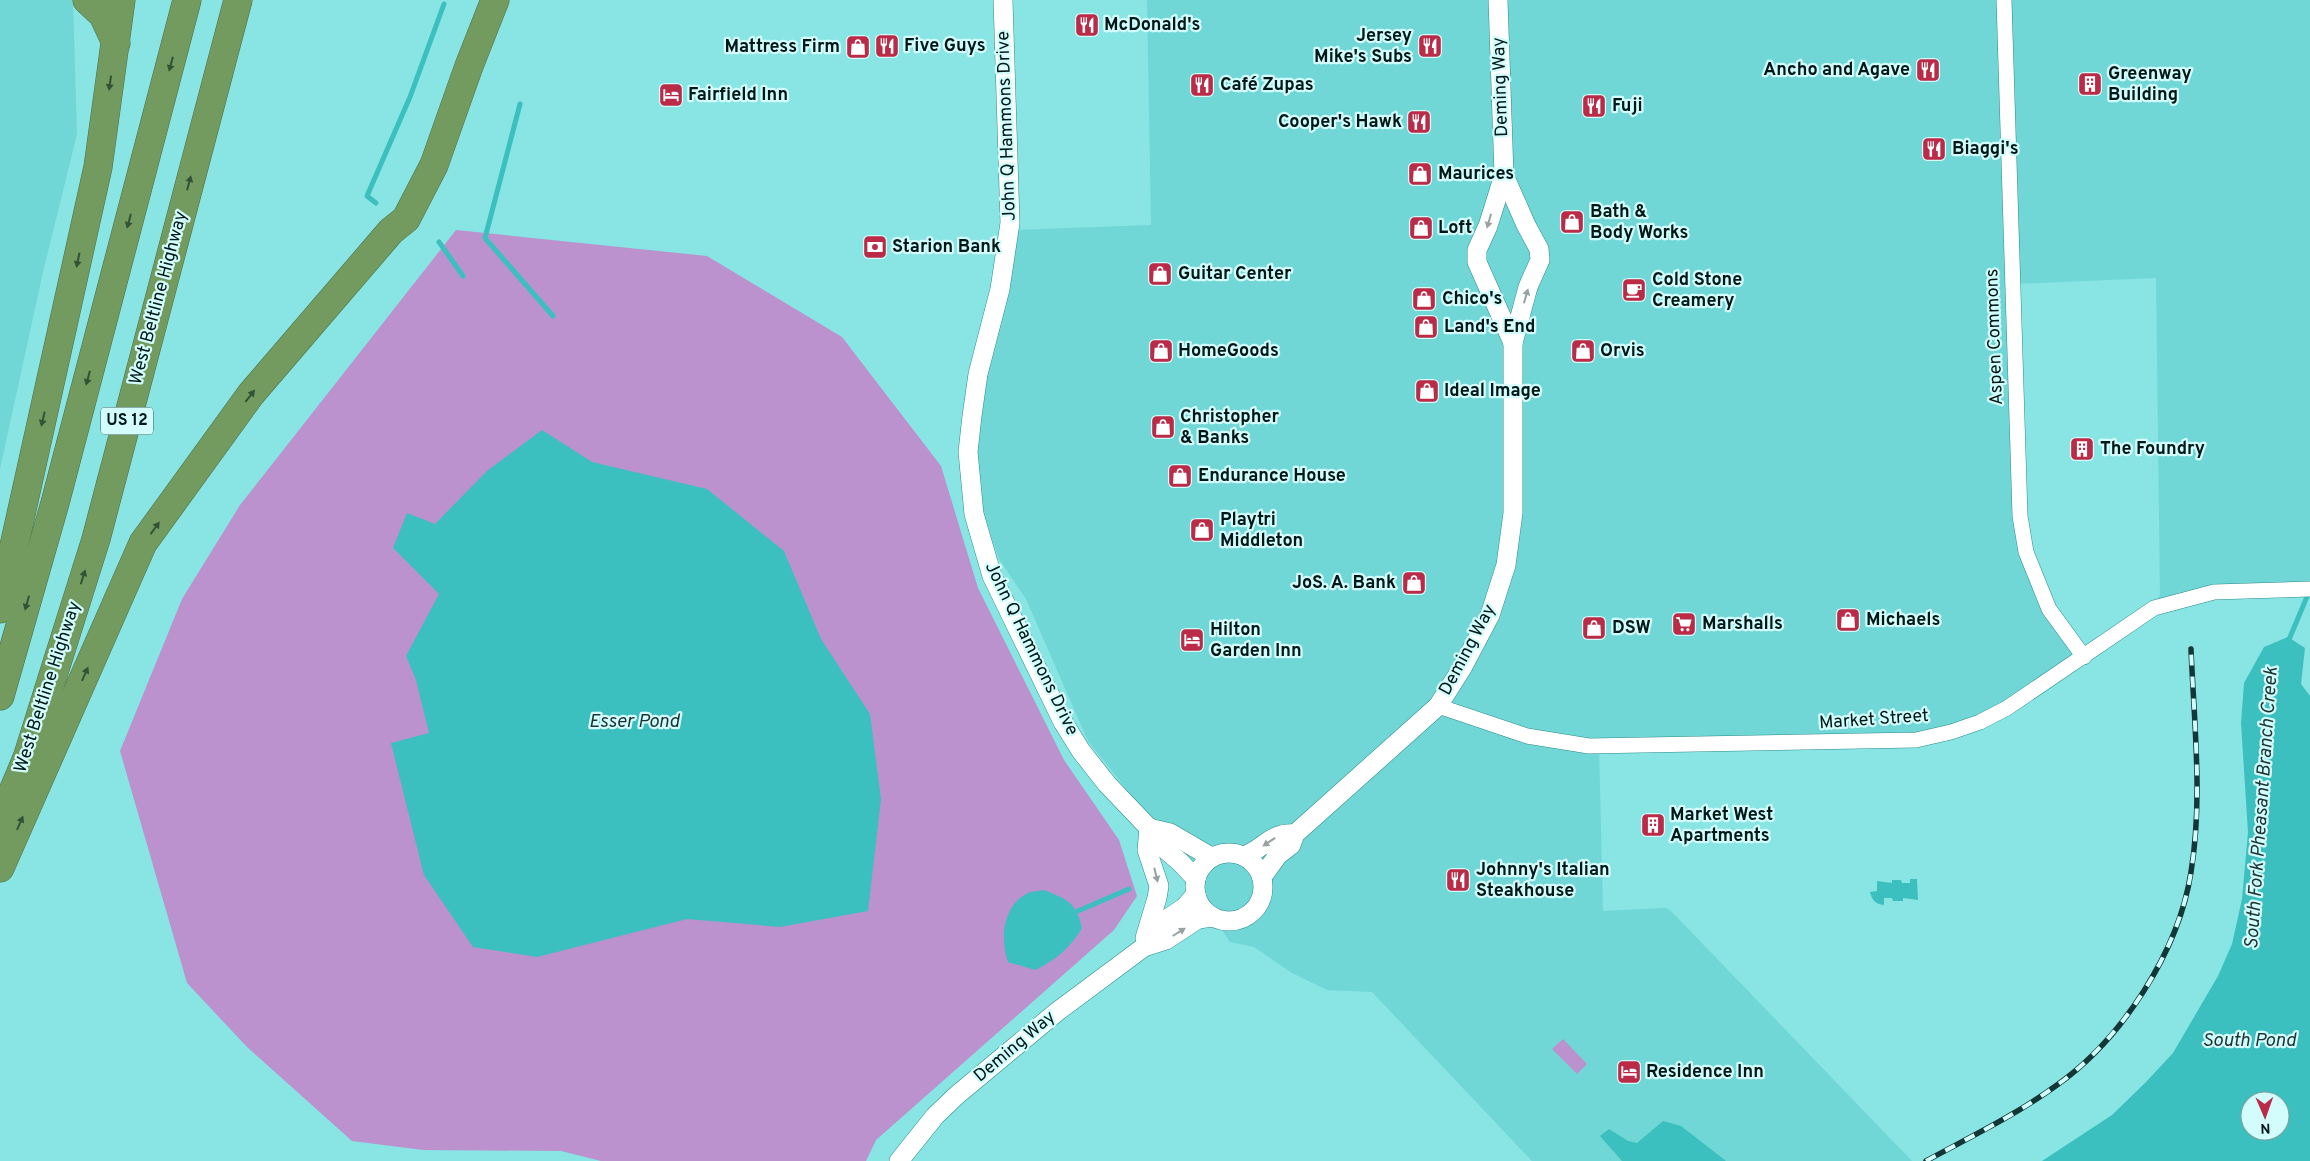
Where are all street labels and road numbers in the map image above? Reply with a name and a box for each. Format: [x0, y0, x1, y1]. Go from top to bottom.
street label: John Q Hammons Drive [992, 31, 1022, 221]
street label: Deming Way [1488, 37, 1514, 137]
street label: West Beltline Highway [125, 209, 193, 387]
street label: Aspen Commons [1981, 268, 2009, 406]
road number: US 12 [101, 408, 153, 434]
street label: John Q Hammons Drive [979, 559, 1083, 739]
street label: West Beltline Highway [9, 598, 87, 776]
street label: Deming Way [1434, 601, 1502, 699]
street label: Market Street [1818, 705, 1930, 735]
street label: Deming Way [969, 1006, 1061, 1088]

